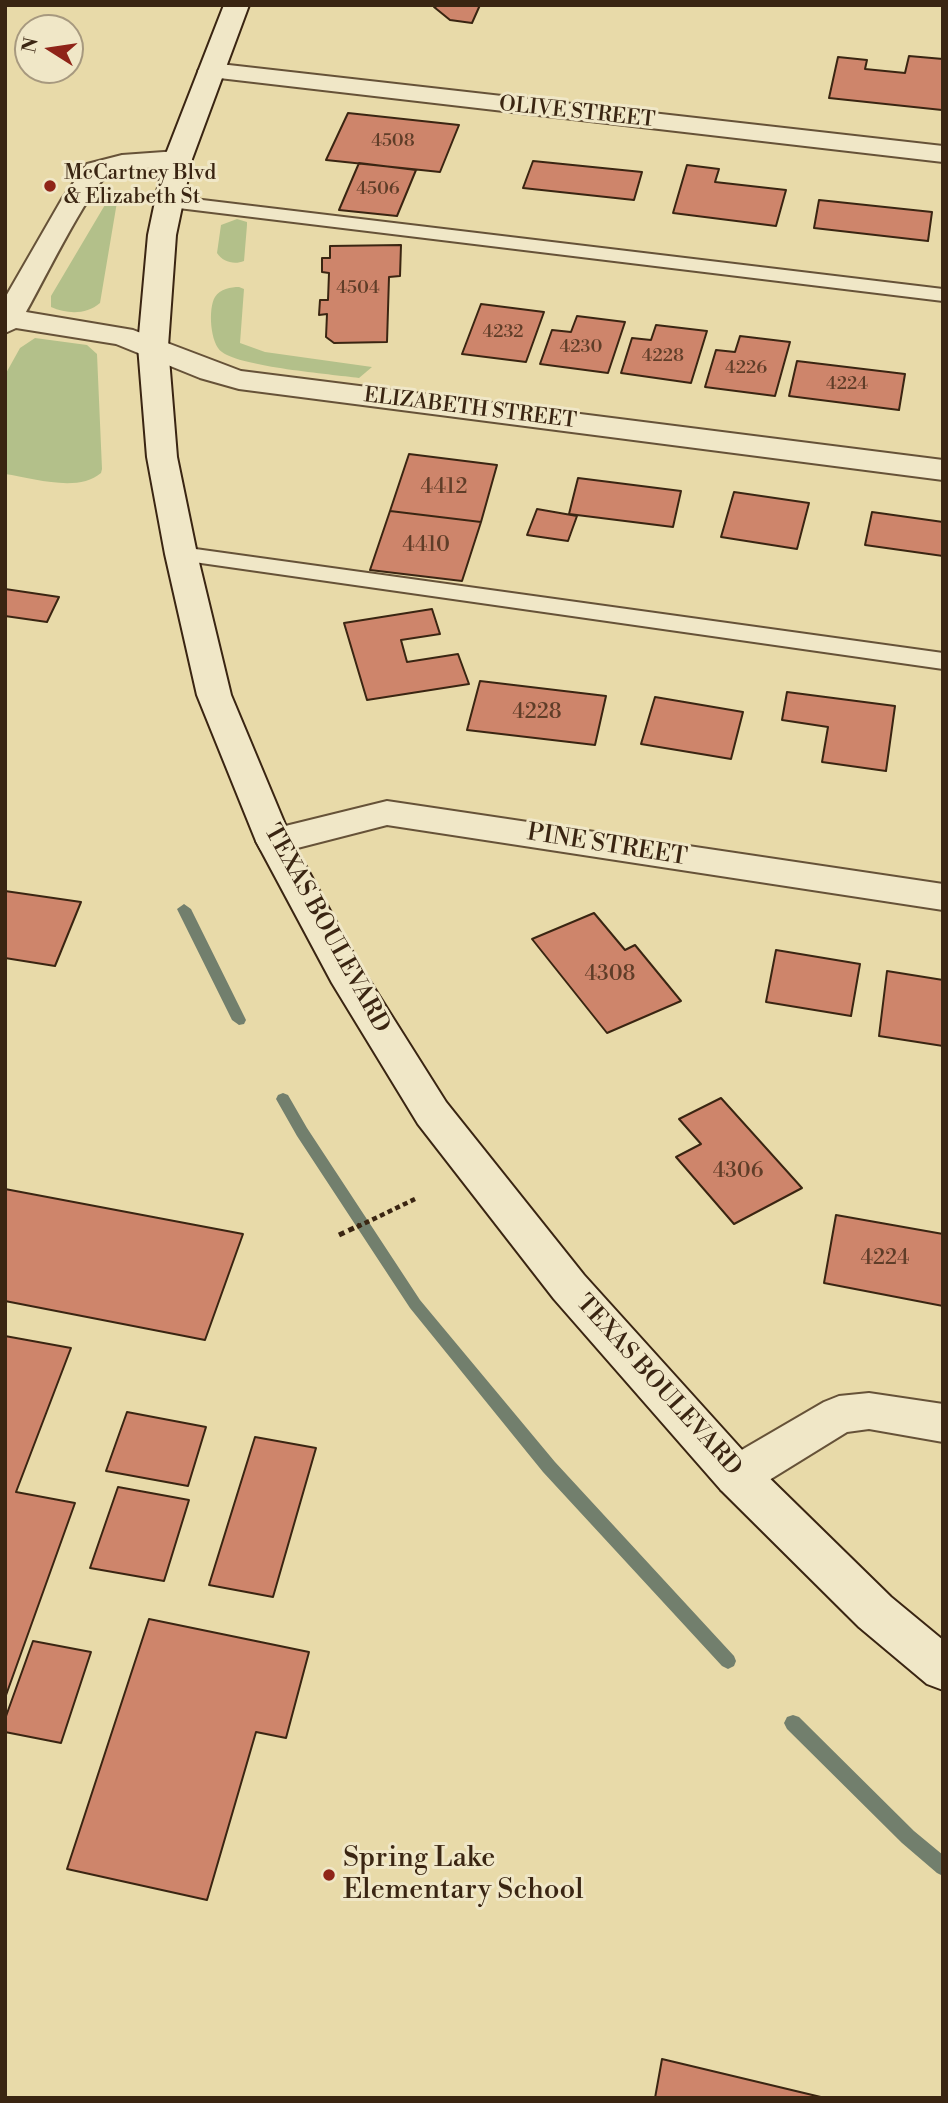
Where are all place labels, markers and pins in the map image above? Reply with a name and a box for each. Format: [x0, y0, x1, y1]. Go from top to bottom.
place label: McCartney Blvd & Elizabeth St [64, 161, 216, 211]
marker: McCartney Blvd & Elizabeth St [42, 178, 58, 194]
place label: Spring Lake Elementary School [343, 1842, 584, 1908]
marker: Spring Lake Elementary School [321, 1867, 337, 1883]

